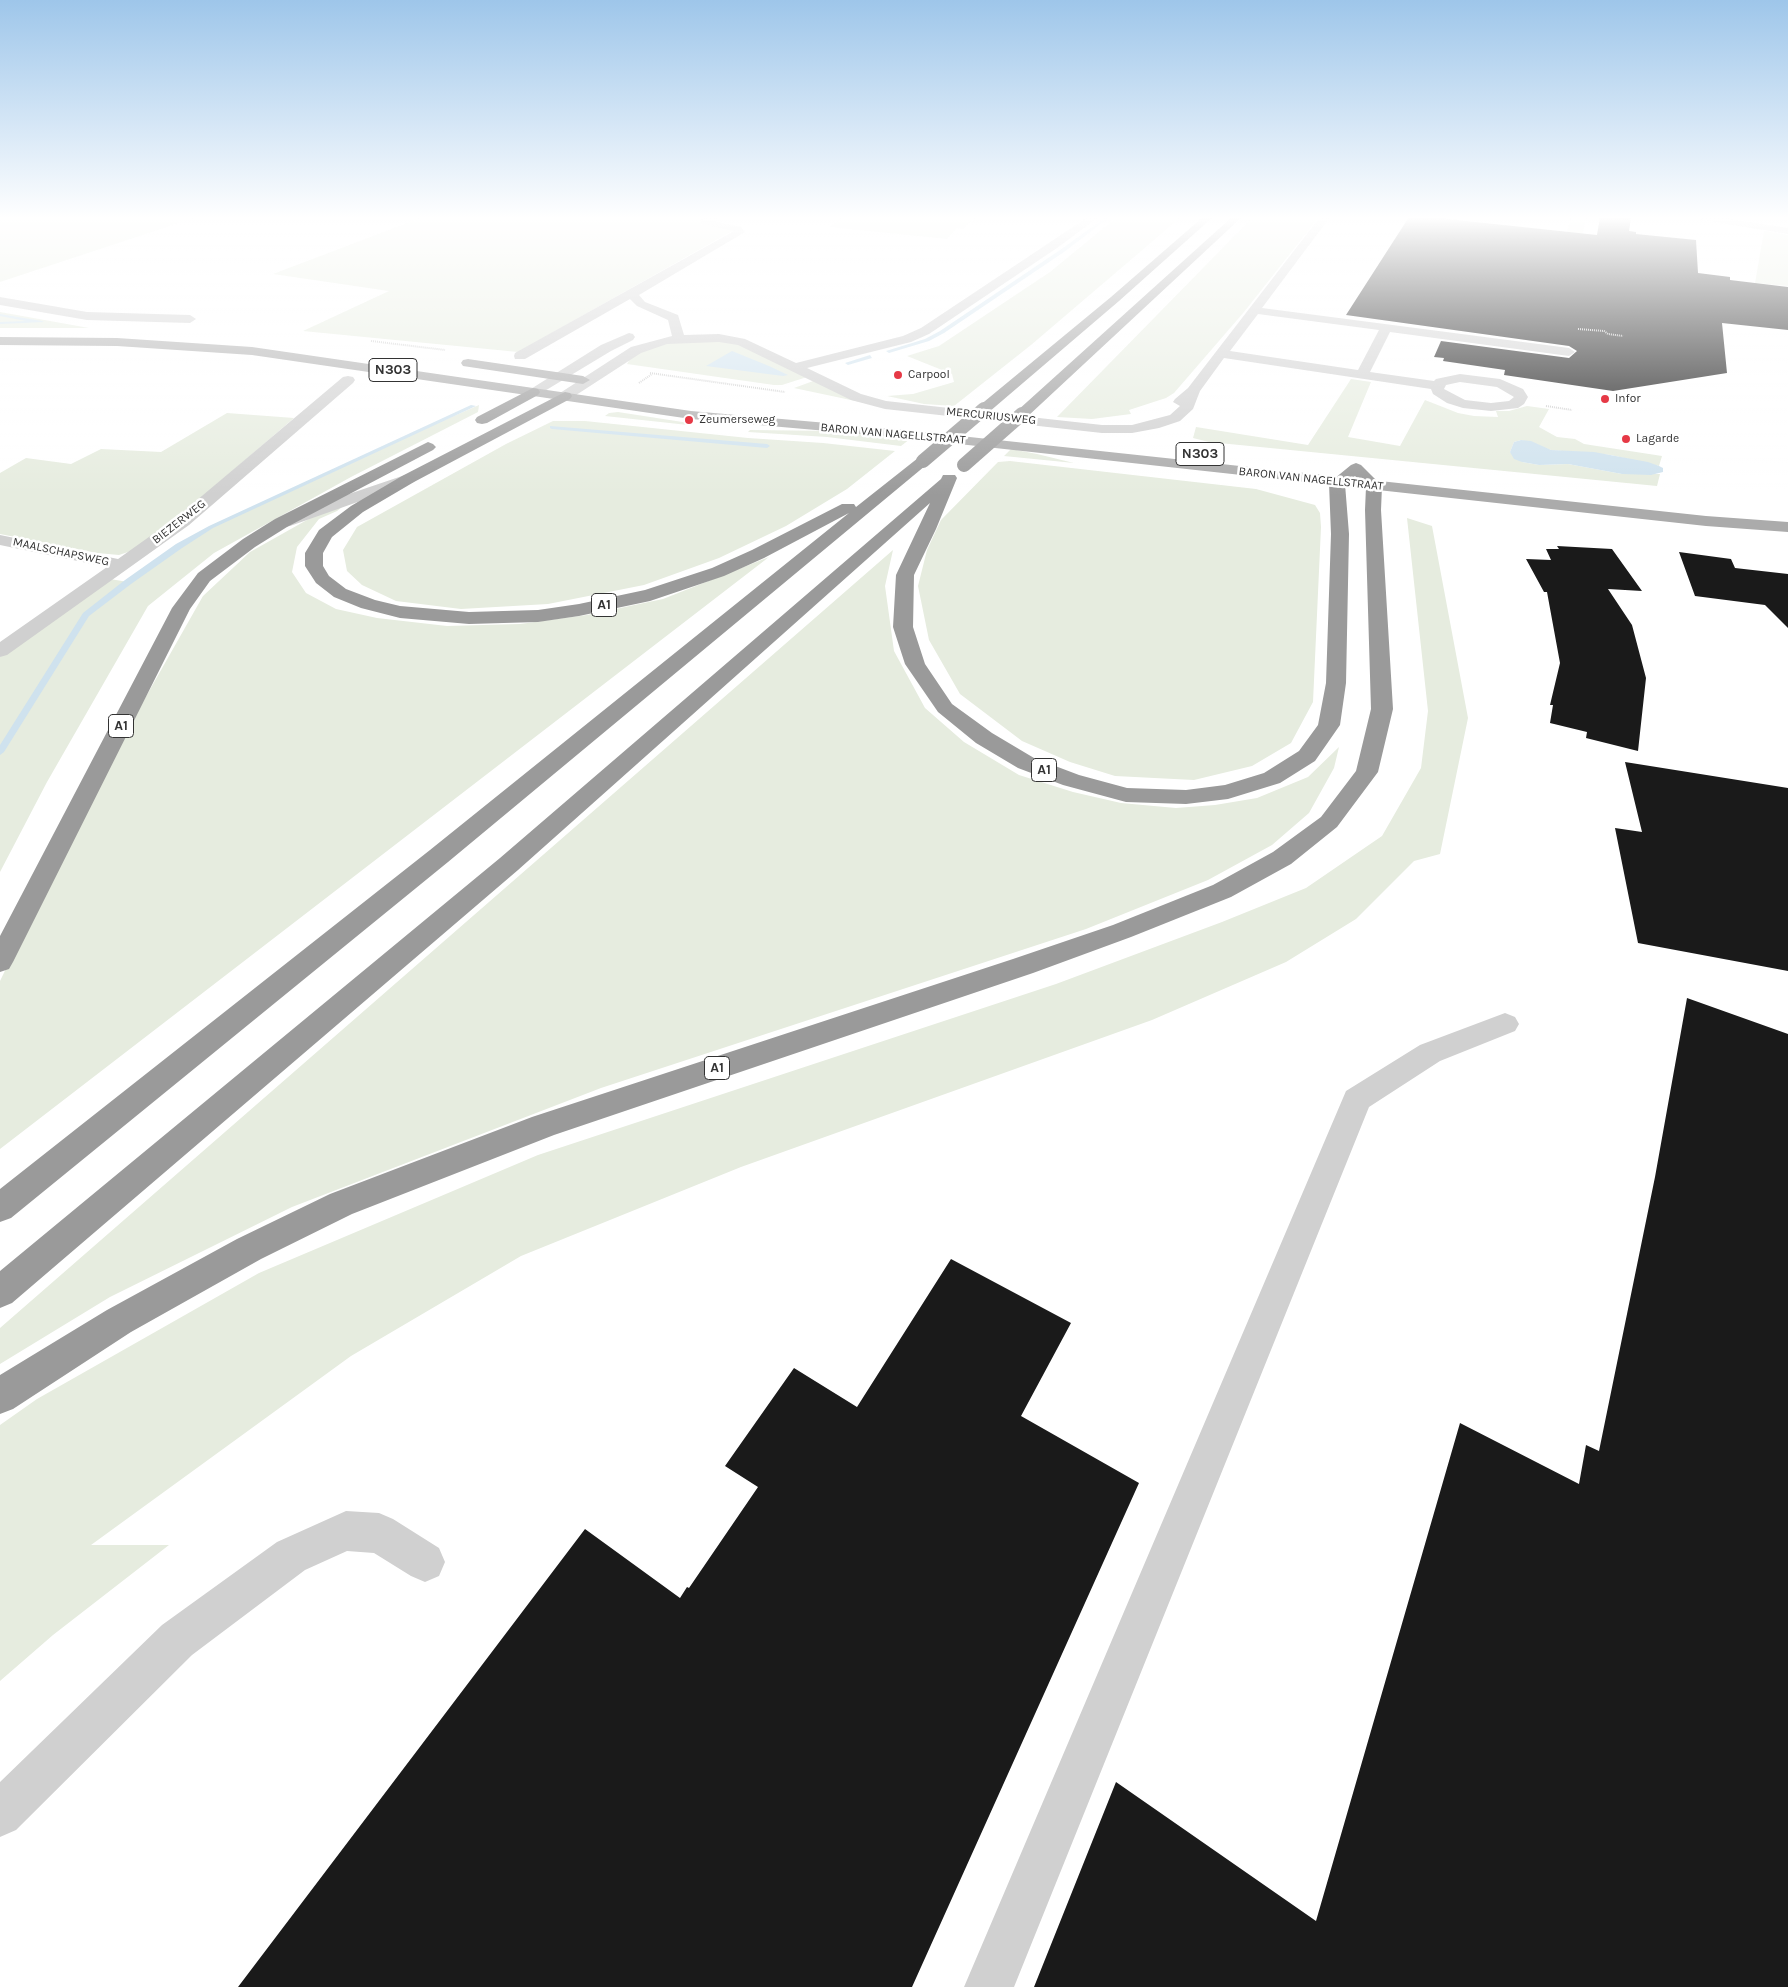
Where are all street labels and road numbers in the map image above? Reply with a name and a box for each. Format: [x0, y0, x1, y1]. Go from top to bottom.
road number: N303 [369, 358, 417, 382]
street label: MERCURIUSWEG [945, 404, 1037, 428]
street label: BARON VAN NAGELLSTRAAT [820, 420, 966, 448]
road number: N303 [1176, 442, 1224, 466]
street label: BARON VAN NAGELLSTRAAT [1238, 464, 1384, 494]
street label: BIEZERWEG [149, 497, 209, 547]
street label: MAALSCHAPSWEG [11, 535, 111, 569]
road number: A1 [592, 594, 616, 616]
road number: A1 [108, 714, 134, 738]
road number: A1 [1032, 758, 1056, 782]
road number: A1 [704, 1056, 730, 1080]

